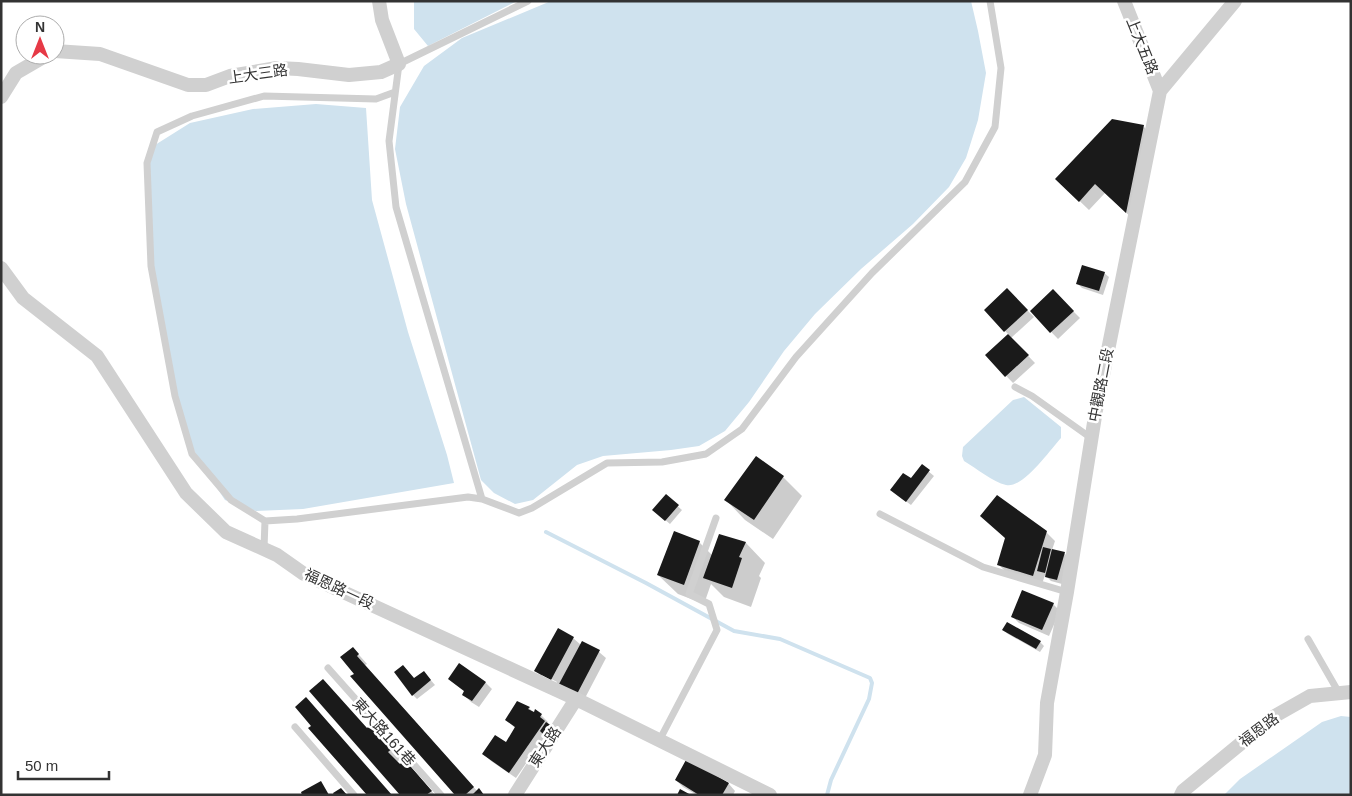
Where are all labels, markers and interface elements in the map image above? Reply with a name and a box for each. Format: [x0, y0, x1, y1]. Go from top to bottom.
north arrow [15, 15, 65, 65]
street label: 上大五路 [1123, 15, 1162, 77]
text: N [35, 19, 45, 35]
street label: 上大三路 [227, 61, 289, 86]
street label: 中觀路二段 [1085, 346, 1116, 423]
street label: 福恩路一段 [302, 565, 377, 612]
street label: 東大路161巷 [350, 694, 419, 769]
street label: 福恩路 [1236, 709, 1282, 750]
street label: 東大路 [525, 723, 564, 770]
scale bar [18, 748, 109, 780]
text: 50 m [25, 757, 58, 774]

